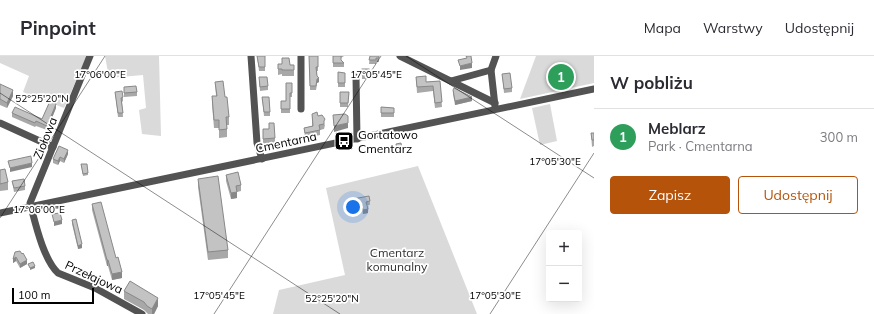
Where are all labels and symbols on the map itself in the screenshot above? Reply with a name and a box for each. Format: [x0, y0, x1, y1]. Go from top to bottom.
pin: 1 [548, 62, 574, 92]
text: 17°06'00"E [74, 68, 126, 81]
text: 17°05'45"E [350, 68, 402, 81]
text: 52°25'20"N [15, 92, 69, 105]
street label: Ziołowa [30, 115, 60, 161]
place label: Gortatowo Cmentarz [358, 127, 418, 156]
street label: Cmentarna [254, 128, 318, 156]
bus stop icon: Gortatowo Cmentarz [333, 130, 355, 152]
text: 17°05'30"E [529, 155, 581, 168]
your location [343, 197, 363, 217]
text: 17°06'00"E [13, 203, 65, 216]
park label: Cmentarz komunalny [367, 245, 428, 274]
street label: Przełajowa [63, 257, 125, 297]
scale bar [12, 286, 94, 305]
text: 17°05'45"E [193, 289, 245, 302]
text: 17°05'30"E [469, 289, 521, 302]
text: 52°25'20"N [305, 292, 359, 305]

